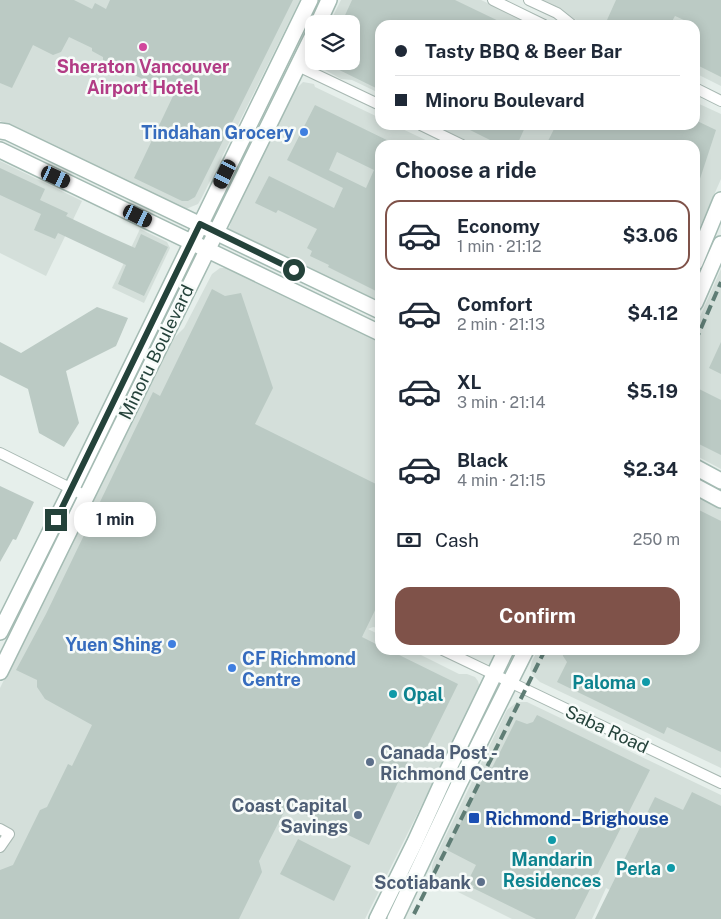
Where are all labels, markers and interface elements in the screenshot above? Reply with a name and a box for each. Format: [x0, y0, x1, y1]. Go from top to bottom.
map controls [305, 15, 360, 70]
button: layers [305, 15, 360, 70]
text: Tasty BBQ & Beer Bar [425, 40, 622, 62]
marker: Sheraton Vancouver Airport Hotel [137, 41, 149, 53]
place label: Sheraton Vancouver Airport Hotel [57, 56, 230, 98]
text: Minoru Boulevard [425, 89, 585, 111]
place label: Tindahan Grocery [141, 122, 294, 143]
marker: Tindahan Grocery [298, 126, 310, 138]
car [211, 157, 238, 191]
text: Choose a ride [395, 157, 537, 183]
car [39, 164, 72, 190]
car [121, 203, 154, 229]
icon: car [397, 213, 442, 258]
text: Economy [457, 215, 540, 237]
text: $3.06 [623, 224, 678, 246]
text: 1 min · 21:12 [457, 237, 542, 256]
route start [283, 259, 305, 281]
street label: Minoru Boulevard [114, 281, 198, 423]
icon: car [397, 291, 442, 336]
text: Comfort [457, 293, 533, 315]
text: $4.12 [627, 302, 678, 324]
text: 2 min · 21:13 [457, 315, 545, 334]
icon: car [397, 369, 442, 414]
text: XL [457, 371, 482, 393]
text: $5.19 [626, 380, 678, 402]
text: 3 min · 21:14 [457, 393, 546, 412]
icon: car [397, 447, 442, 492]
text: Black [457, 449, 508, 471]
text: $2.34 [623, 458, 678, 480]
text: 4 min · 21:15 [457, 471, 546, 490]
callout: 1 min [74, 502, 156, 538]
route end [45, 509, 67, 531]
text: 1 min [96, 510, 134, 529]
icon: cash [395, 526, 423, 554]
text: Cash [435, 529, 479, 551]
text: 250 m [633, 530, 680, 549]
button: Confirm [395, 587, 680, 645]
place label: Yuen Shing [65, 634, 162, 655]
marker: Yuen Shing [166, 638, 178, 650]
place label: CF Richmond Centre [242, 648, 356, 690]
marker: CF Richmond Centre [226, 662, 238, 674]
place label: Paloma [572, 672, 636, 693]
marker: Paloma [640, 676, 652, 688]
place label: Opal [403, 684, 444, 705]
marker: Opal [387, 688, 399, 700]
street label: Saba Road [562, 701, 652, 757]
place label: Canada Post - Richmond Centre [380, 742, 529, 784]
marker: Canada Post - Richmond Centre [364, 756, 376, 768]
place label: Coast Capital Savings [231, 795, 348, 837]
place label: Richmond–Brighouse [485, 808, 669, 829]
marker: Coast Capital Savings [352, 809, 364, 821]
marker: Richmond–Brighouse [467, 811, 481, 825]
marker: Mandarin Residences [546, 834, 558, 846]
place label: Mandarin Residences [503, 849, 601, 891]
place label: Perla [616, 858, 661, 879]
marker: Perla [665, 862, 677, 874]
place label: Scotiabank [374, 872, 472, 893]
marker: Scotiabank [475, 876, 487, 888]

